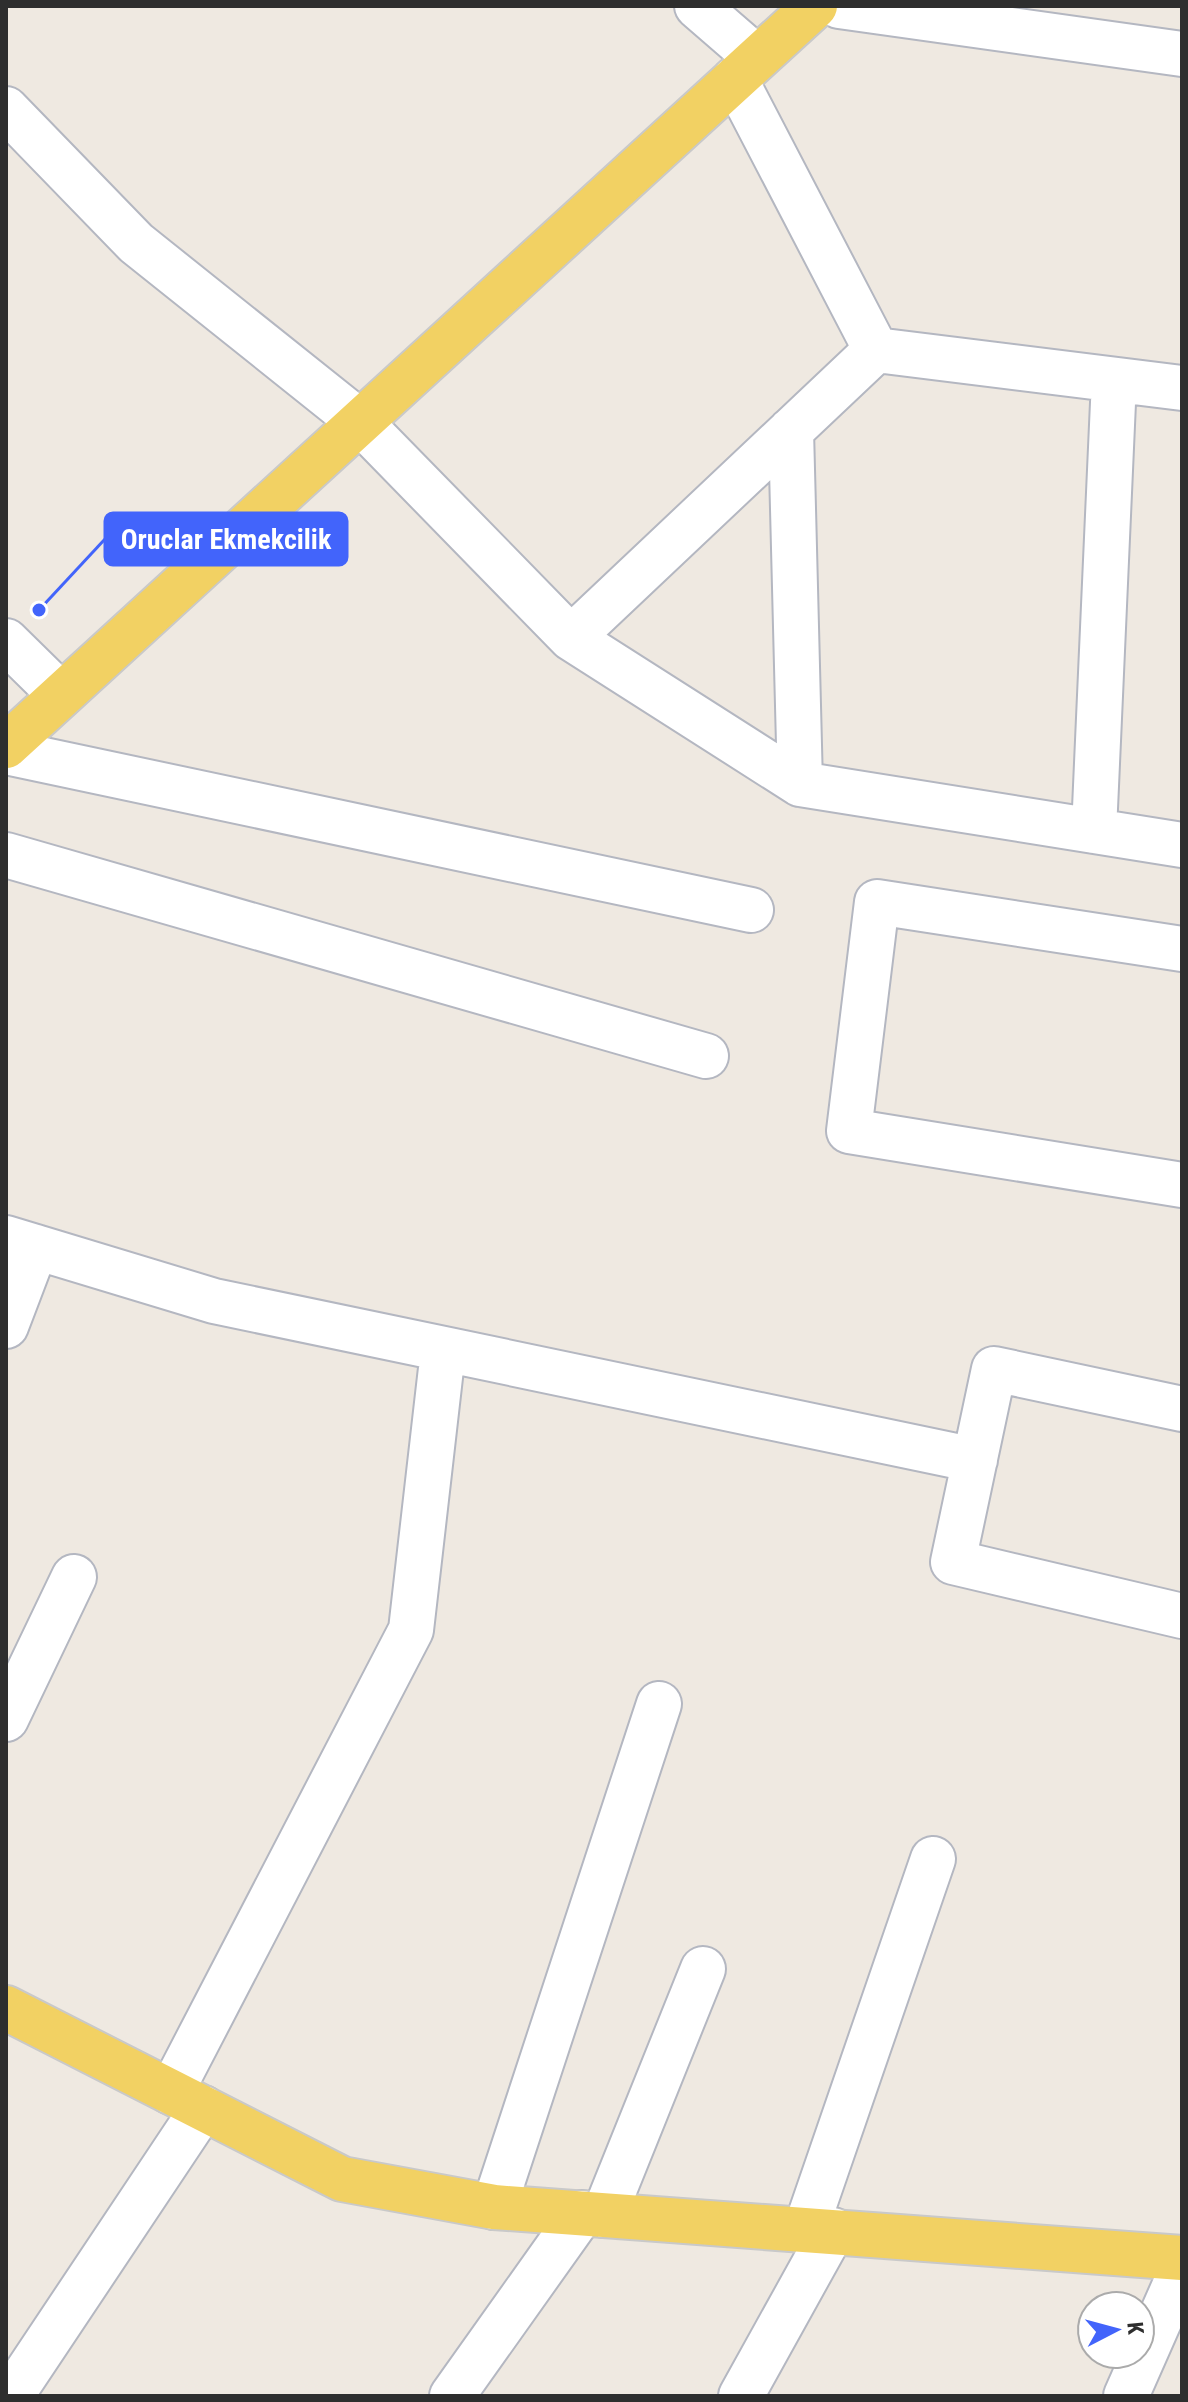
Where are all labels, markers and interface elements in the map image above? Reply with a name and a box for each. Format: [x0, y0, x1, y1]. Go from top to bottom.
callout: Oruclar Ekmekcilik [105, 513, 347, 565]
text: Oruclar Ekmekcilik [121, 523, 332, 556]
north arrow [1076, 2290, 1156, 2370]
text: K [1122, 2321, 1149, 2336]

